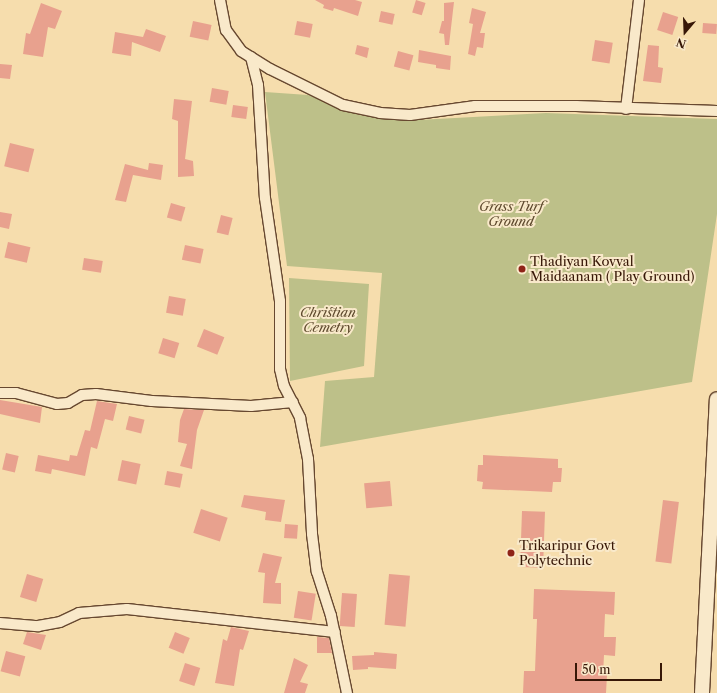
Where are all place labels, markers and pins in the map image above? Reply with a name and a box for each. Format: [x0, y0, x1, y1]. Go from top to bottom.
place label: Thadiyan Kovval Maidaanam ( Play Ground) [530, 254, 695, 285]
marker: Thadiyan Kovval Maidaanam ( Play Ground) [517, 264, 527, 274]
place label: Trikaripur Govt Polytechnic [519, 538, 616, 569]
marker: Trikaripur Govt Polytechnic [506, 548, 516, 558]

